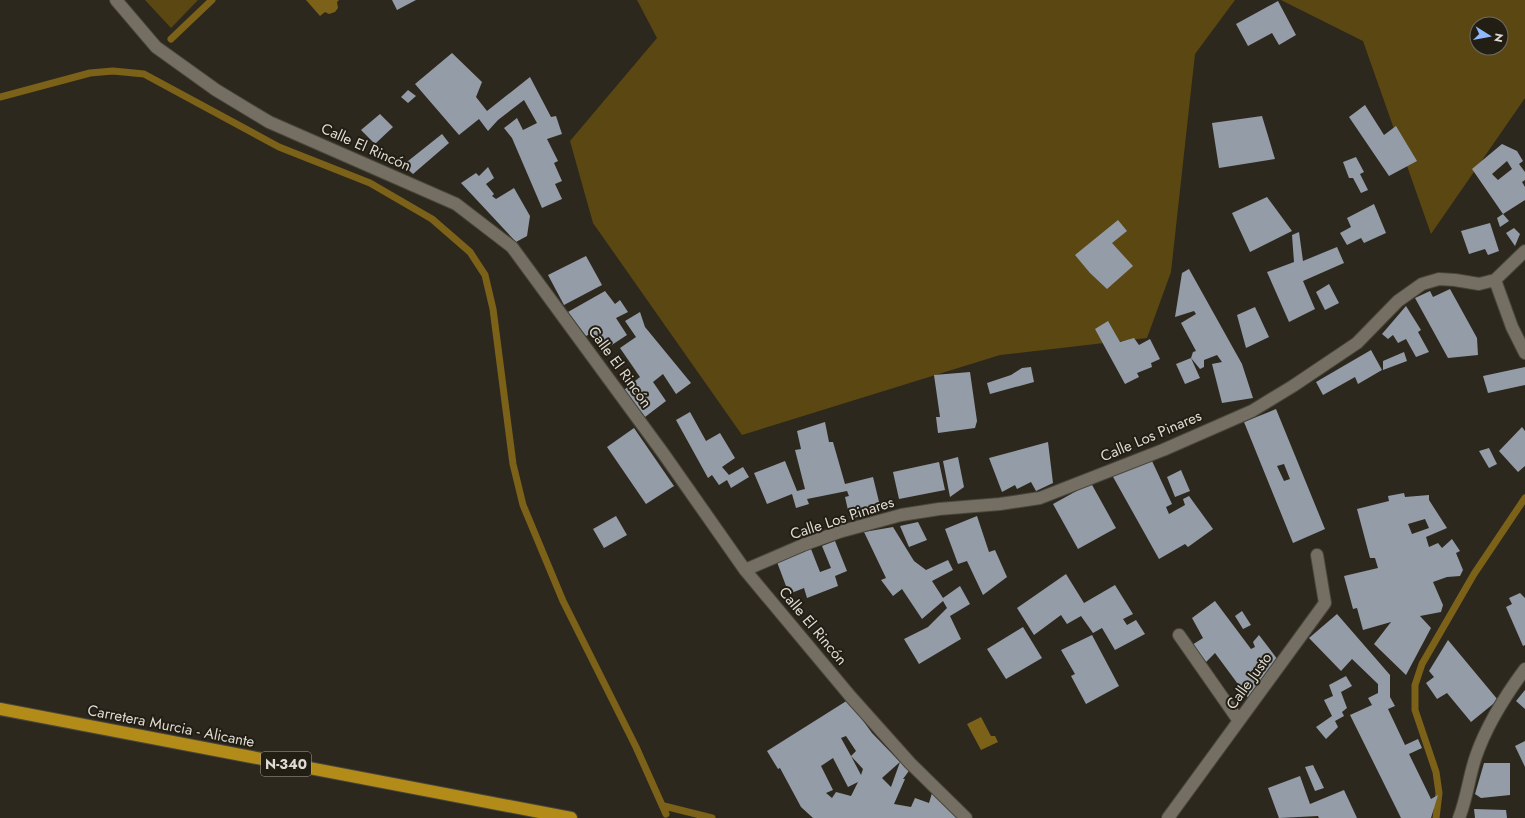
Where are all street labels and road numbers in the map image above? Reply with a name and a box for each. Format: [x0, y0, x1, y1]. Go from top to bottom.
street label: Calle El Rincón [318, 117, 414, 177]
street label: Calle El Rincón [583, 322, 657, 412]
street label: Calle Los Pinares [1097, 405, 1205, 467]
street label: Calle Los Pinares [787, 491, 897, 545]
street label: Calle El Rincón [774, 582, 852, 670]
street label: Calle Justo [1221, 648, 1277, 714]
street label: Carretera Murcia - Alicante [86, 699, 257, 753]
road number: N-340 [261, 752, 311, 776]

